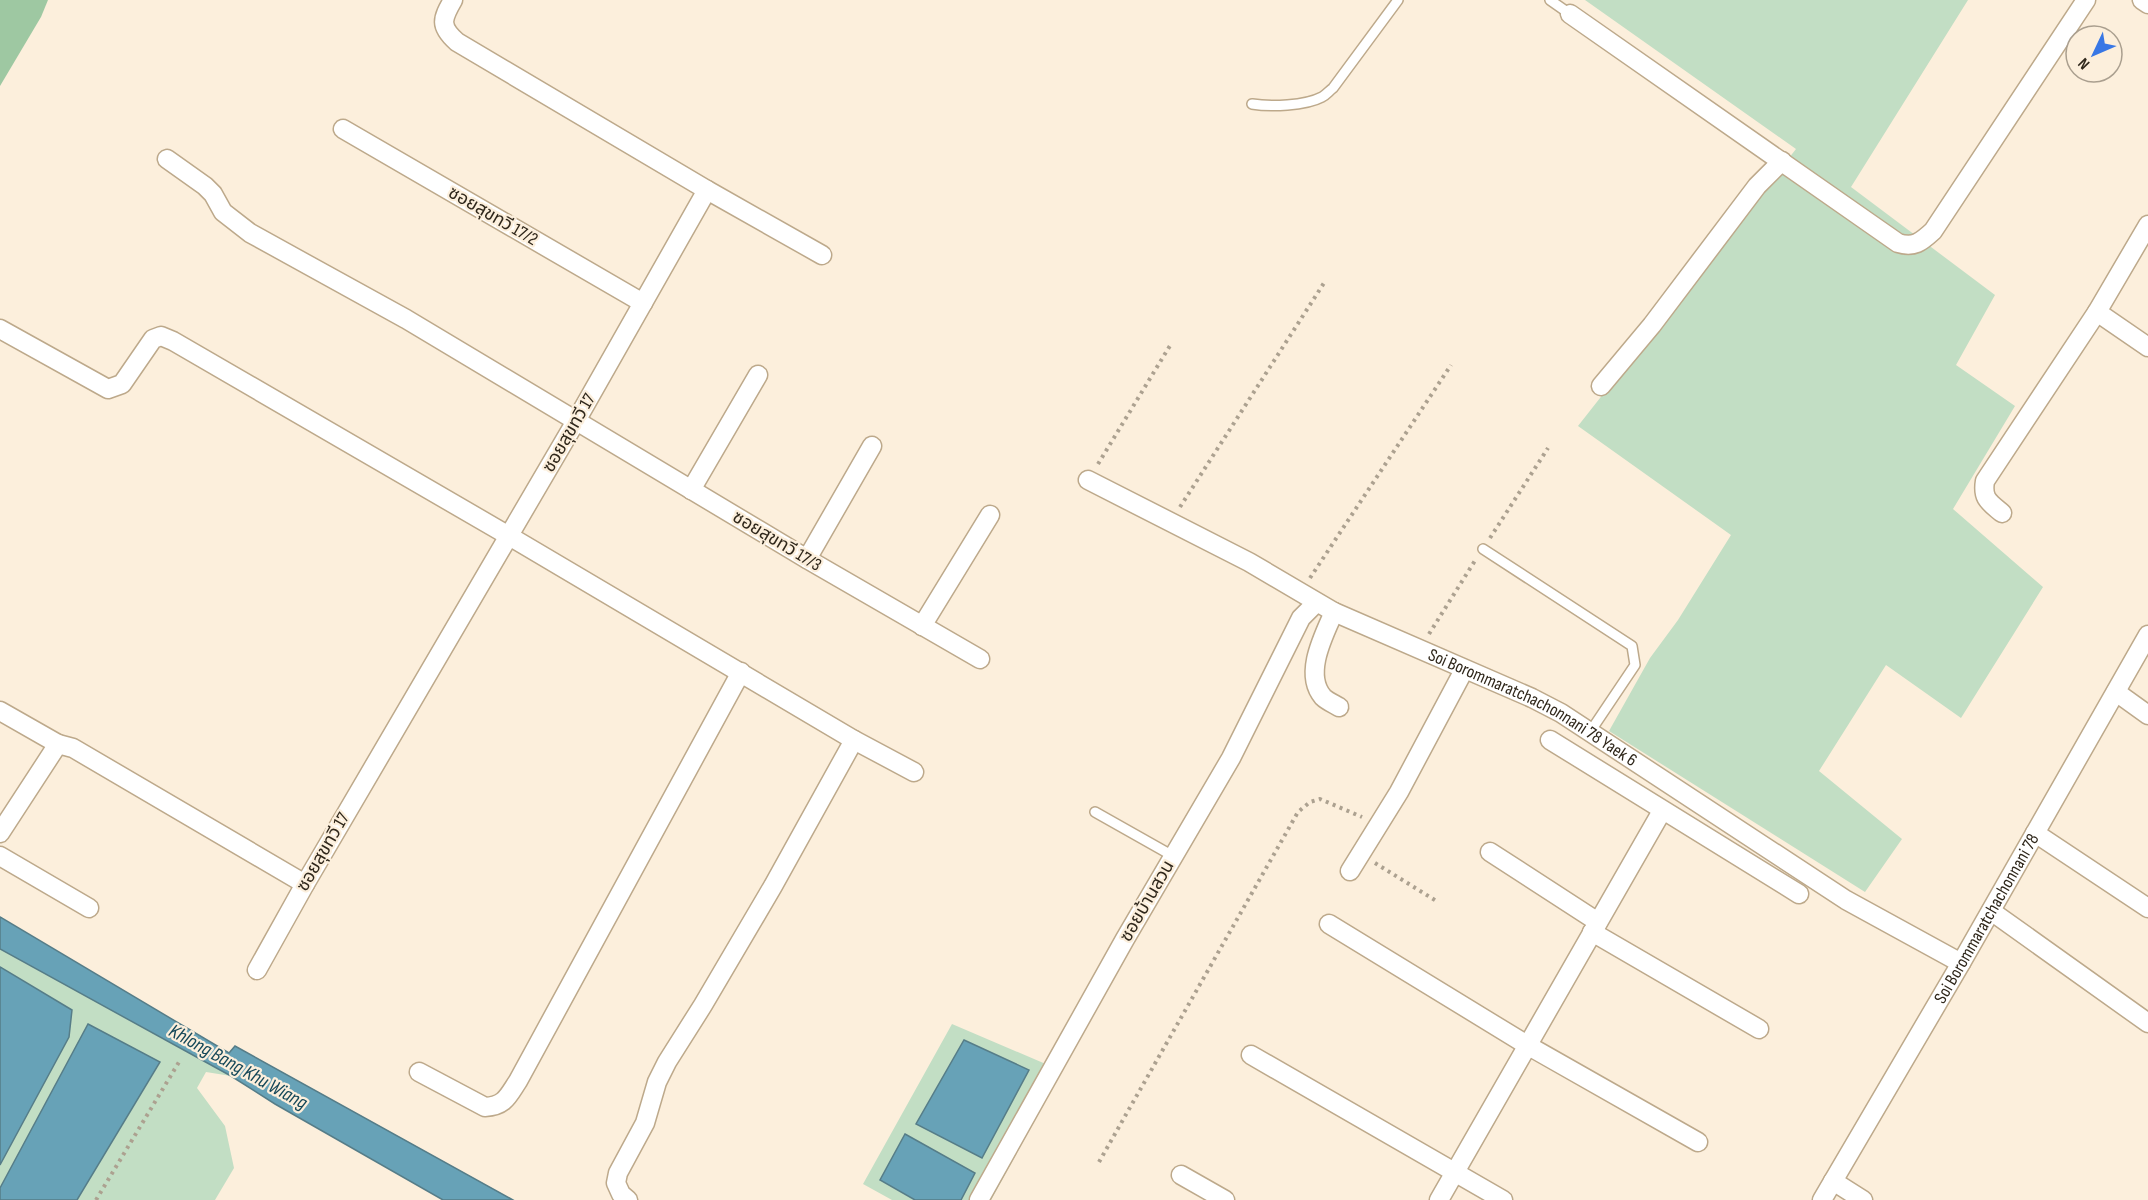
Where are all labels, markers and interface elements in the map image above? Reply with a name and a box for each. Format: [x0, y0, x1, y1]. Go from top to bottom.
north arrow [2064, 24, 2124, 84]
text: N [2074, 54, 2094, 73]
street label: ซอยสุขทวี 17/2 [445, 182, 541, 250]
street label: ซอยสุขทวี 17 [538, 389, 600, 476]
street label: ซอยสุขทวี 17/3 [729, 506, 825, 576]
street label: Soi Borommaratchachonnani 78 Yaek 6 [1425, 644, 1641, 771]
street label: ซอยสุขทวี 17 [292, 808, 354, 895]
street label: Soi Borommaratchachonnani 78 [1929, 830, 2043, 1007]
street label: ซอยบ้านสวน [1115, 857, 1179, 945]
water label: Khlong Bang Khu Wiang [165, 1019, 311, 1115]

